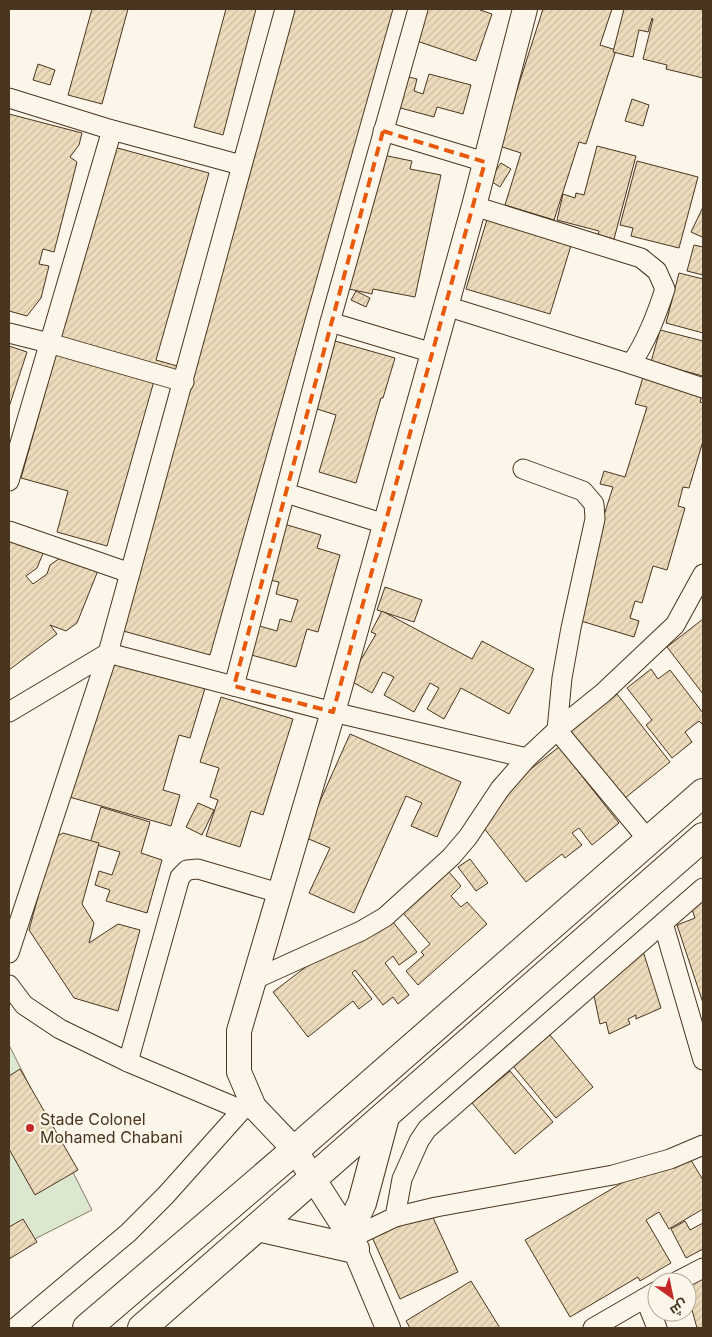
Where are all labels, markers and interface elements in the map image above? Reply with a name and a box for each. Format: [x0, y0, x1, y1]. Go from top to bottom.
place label: Stade Colonel Mohamed Chabani [40, 1109, 183, 1147]
marker: Stade Colonel Mohamed Chabani [24, 1122, 36, 1134]
north arrow [647, 1272, 697, 1322]
text: ش [667, 1295, 692, 1320]

